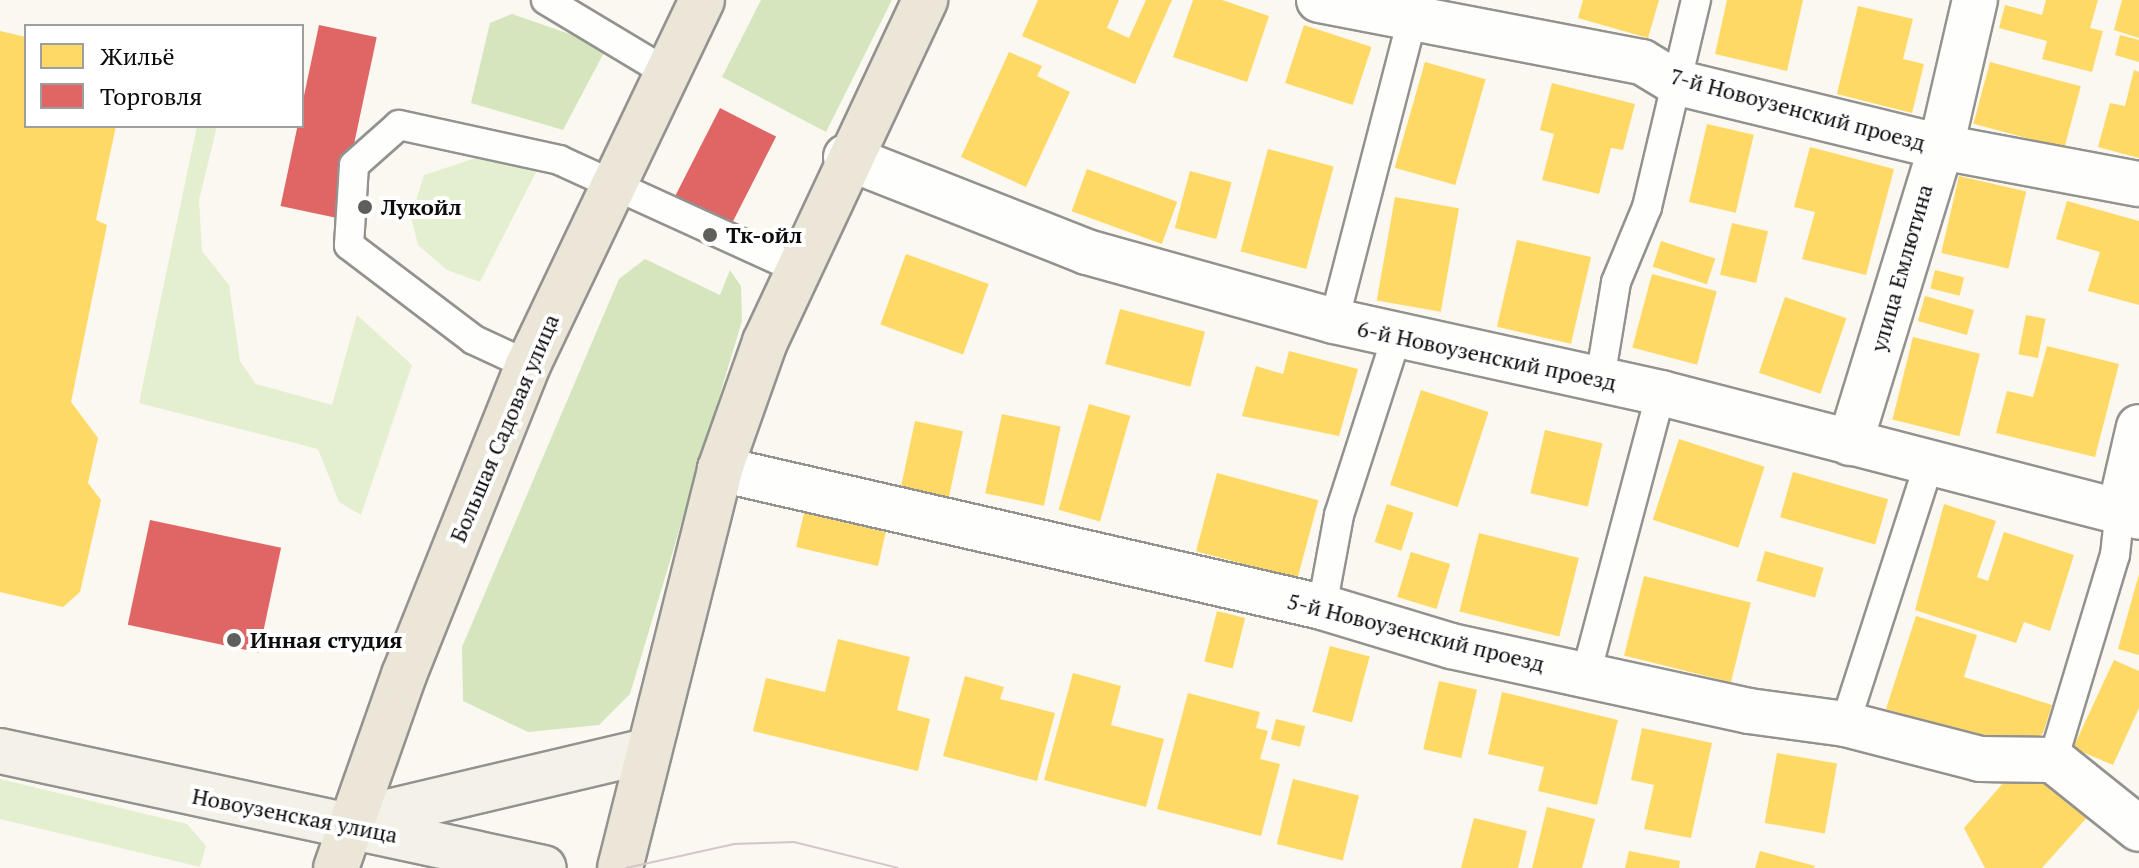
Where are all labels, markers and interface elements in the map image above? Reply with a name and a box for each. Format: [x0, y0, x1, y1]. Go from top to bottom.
legend [24, 24, 304, 128]
text: Жильё [100, 40, 174, 72]
street label: 7-й Новоузенский проезд [1668, 62, 1928, 156]
text: Торговля [100, 80, 202, 112]
street label: улица Емлютина [1865, 181, 1937, 355]
place label: Лукойл [381, 194, 462, 220]
marker: Лукойл [356, 198, 374, 216]
place label: Тк-ойл [726, 222, 802, 248]
marker: Тк-ойл [701, 226, 719, 244]
street label: Большая Садовая улица [444, 310, 564, 546]
street label: 6-й Новоузенский проезд [1355, 315, 1619, 395]
street label: 5-й Новоузенский проезд [1285, 587, 1547, 677]
place label: Инная студия [250, 627, 402, 653]
marker: Инная студия [225, 631, 243, 649]
street label: Новоузенская улица [190, 782, 400, 848]

